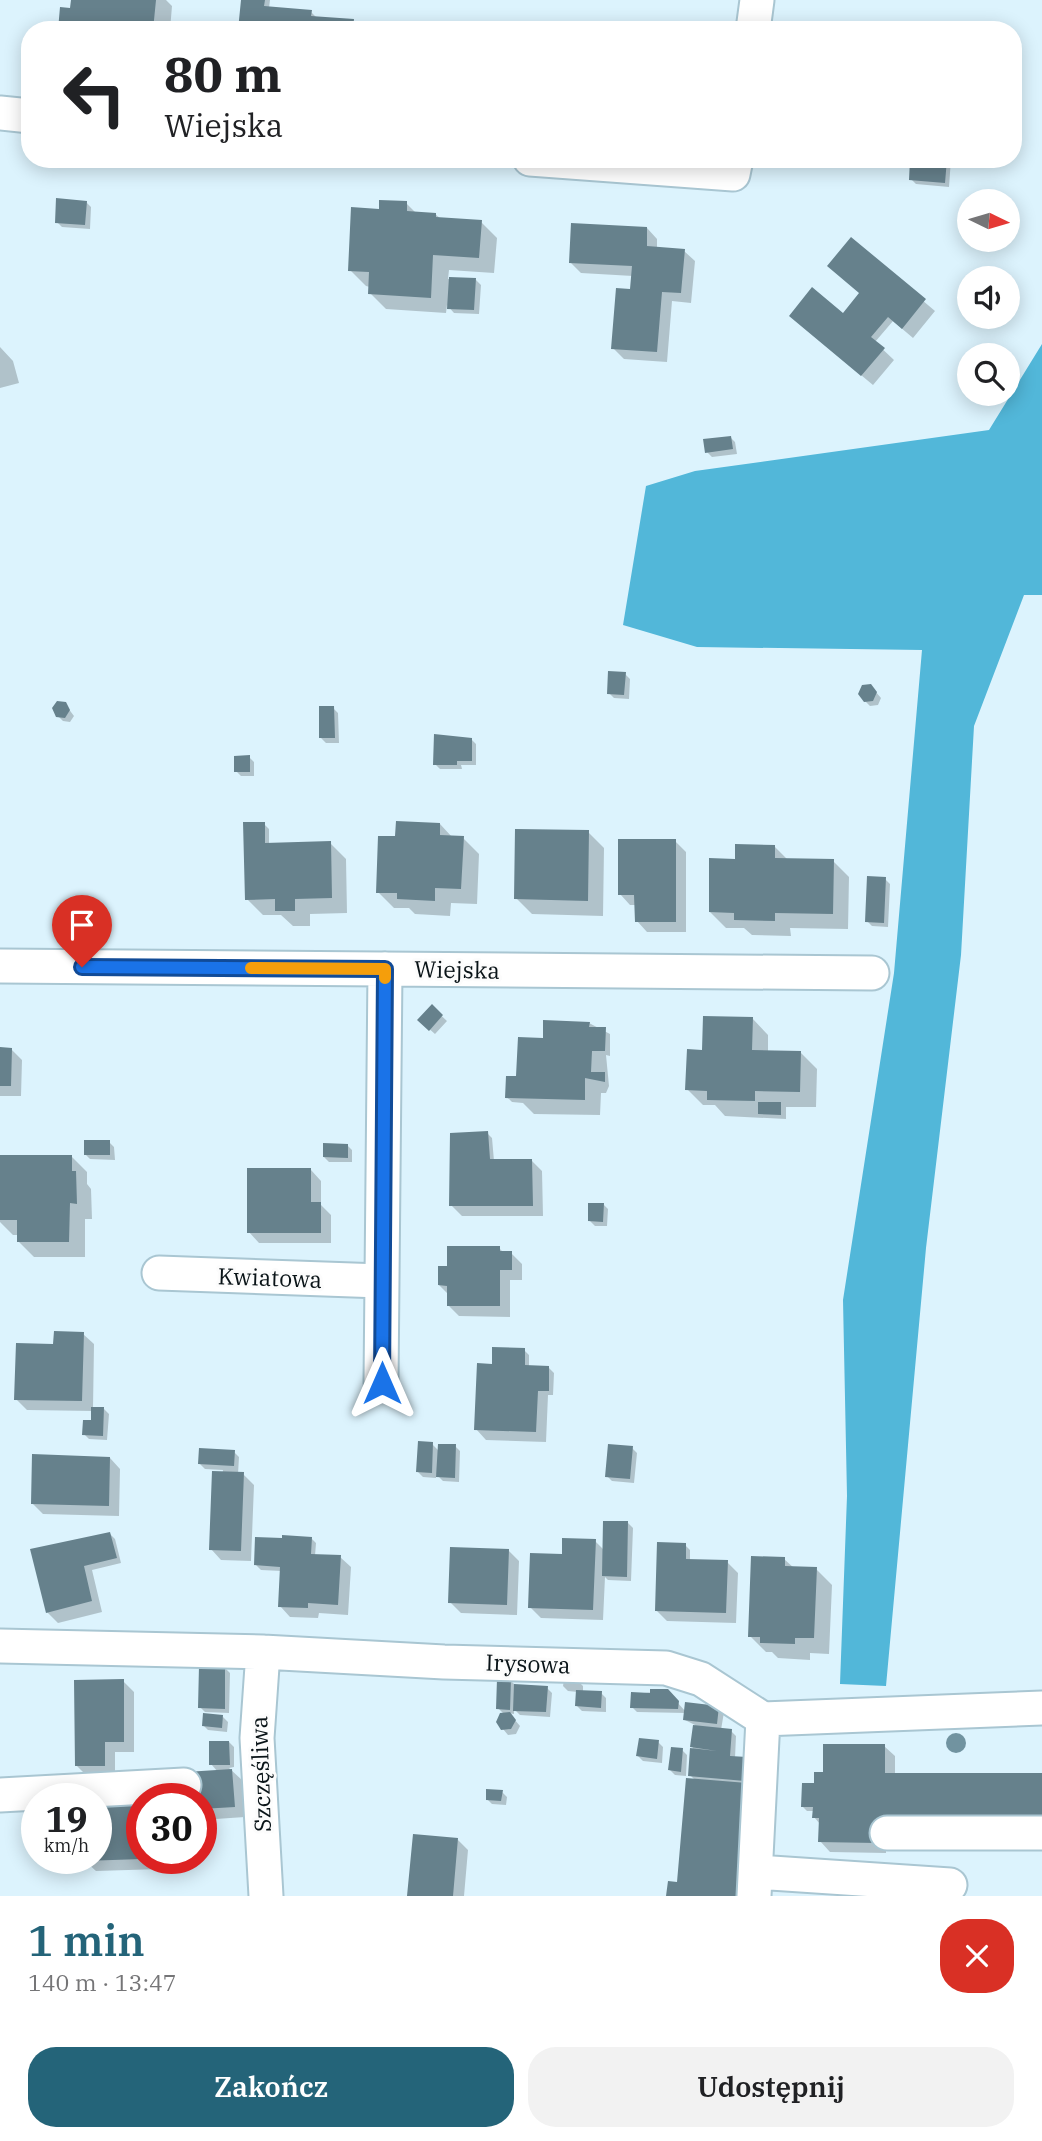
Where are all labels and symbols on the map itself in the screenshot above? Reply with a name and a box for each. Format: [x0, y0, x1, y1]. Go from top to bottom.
north arrow [957, 189, 1020, 252]
pin [52, 895, 112, 967]
street label: Wiejska [414, 953, 500, 985]
street label: Kwiatowa [217, 1260, 323, 1294]
position arrow [345, 1346, 419, 1420]
street label: Irysowa [485, 1647, 571, 1679]
street label: Szczęśliwa [243, 1716, 277, 1833]
speed limit sign: 30 [126, 1783, 217, 1874]

